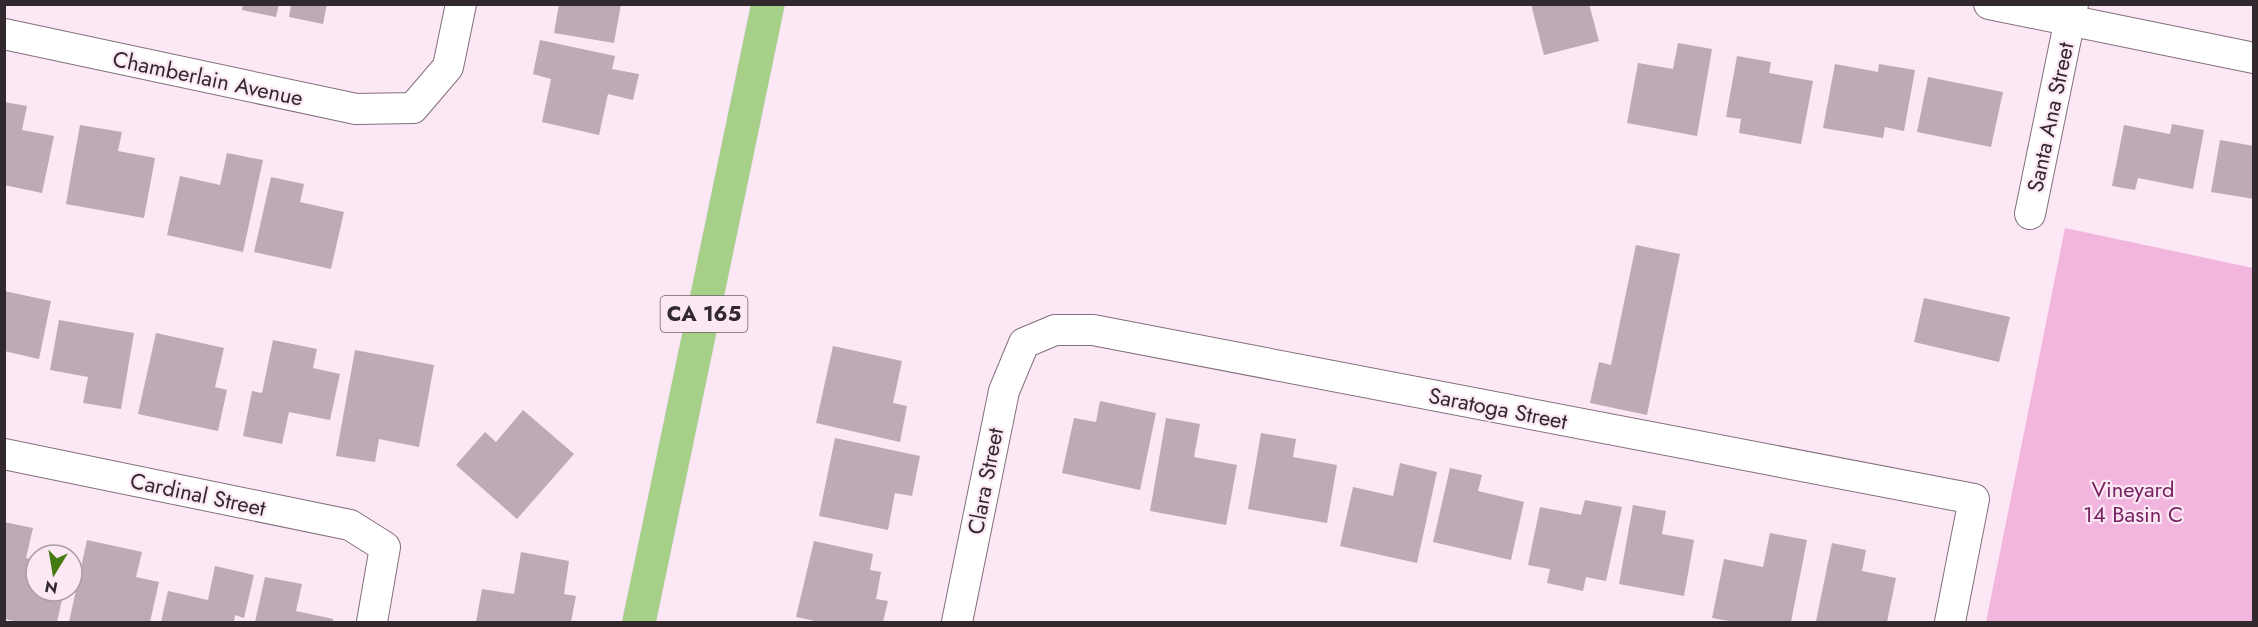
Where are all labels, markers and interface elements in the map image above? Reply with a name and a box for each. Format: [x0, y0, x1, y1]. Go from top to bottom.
street label: Santa Ana Street [2019, 38, 2082, 195]
street label: Chamberlain Avenue [110, 42, 306, 114]
road number: CA 165 [660, 296, 748, 332]
street label: Saratoga Street [1426, 379, 1571, 437]
street label: Clara Street [959, 424, 1011, 537]
street label: Cardinal Street [127, 464, 269, 524]
park label: Vineyard 14 Basin C [2083, 473, 2183, 530]
north arrow [24, 543, 84, 603]
text: N [43, 575, 60, 600]

